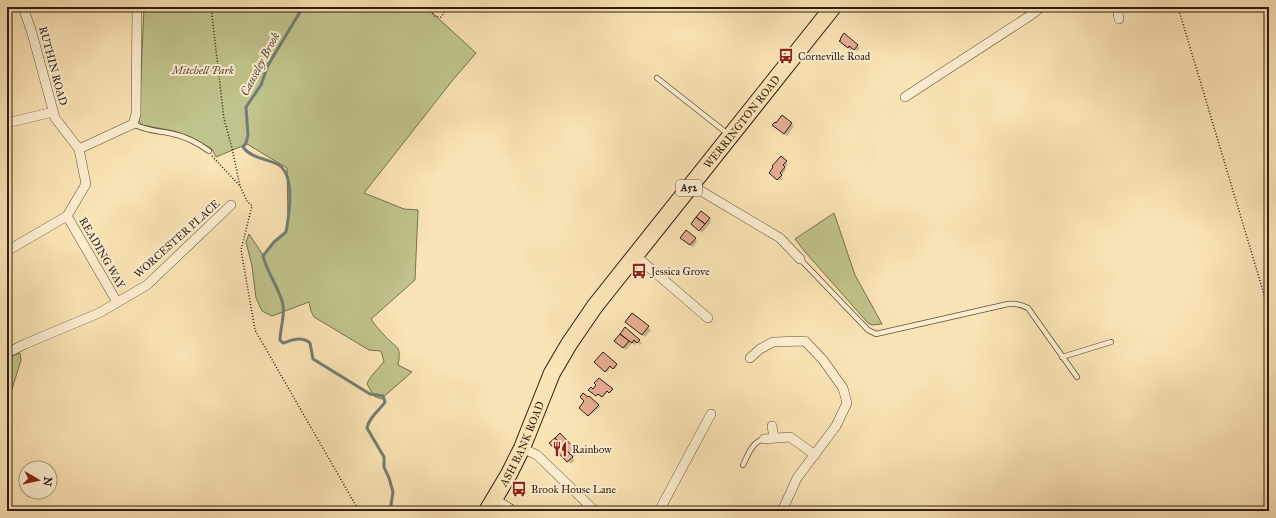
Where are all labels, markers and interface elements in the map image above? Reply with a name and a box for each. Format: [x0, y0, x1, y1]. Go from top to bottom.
street label: RUTHIN ROAD [36, 25, 70, 107]
water label: Causeley Brook [237, 29, 283, 98]
bus stop icon: Corneville Road [777, 47, 795, 65]
place label: Corneville Road [798, 50, 871, 63]
park label: Mitchell Park [171, 64, 234, 77]
street label: WERRINGTON ROAD [701, 72, 783, 171]
road number: A52 [676, 180, 702, 196]
street label: WORCESTER PLACE [132, 197, 223, 281]
street label: READING WAY [76, 215, 128, 292]
bus stop icon: Jessica Grove [630, 262, 648, 280]
place label: Jessica Grove [650, 265, 710, 279]
street label: ASH BANK ROAD [496, 399, 547, 489]
restaurant icon: Rainbow [551, 440, 569, 458]
place label: Rainbow [572, 443, 612, 456]
north arrow [18, 460, 58, 500]
text: N [40, 476, 55, 488]
bus stop icon: Brook House Lane [510, 480, 528, 498]
place label: Brook House Lane [531, 483, 617, 496]

